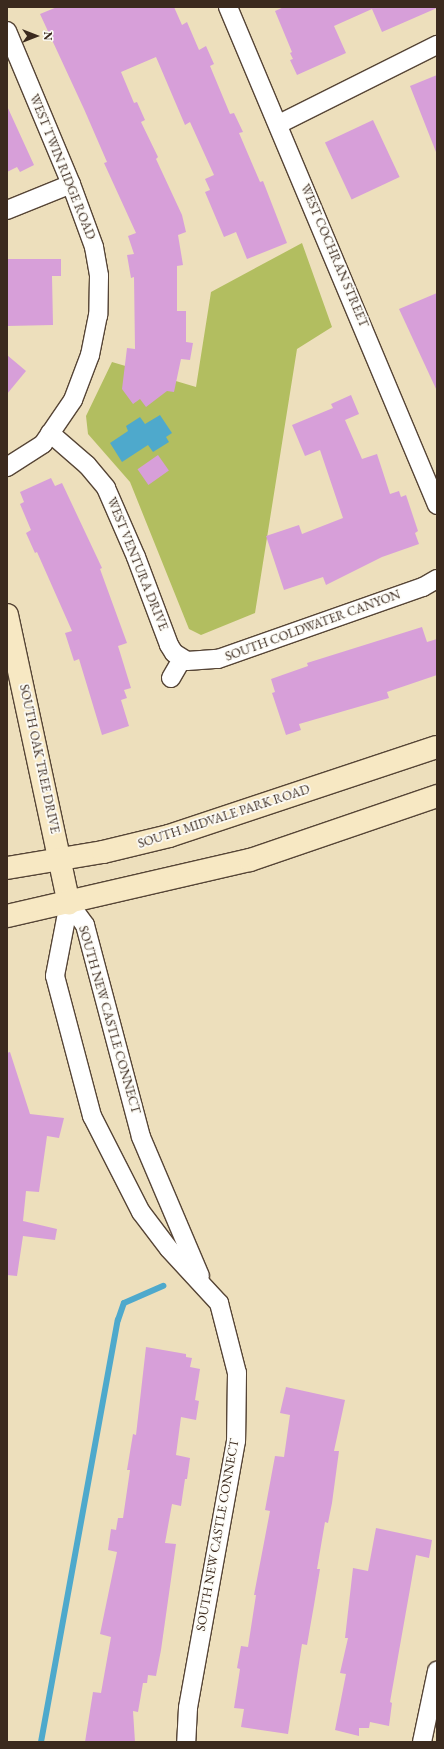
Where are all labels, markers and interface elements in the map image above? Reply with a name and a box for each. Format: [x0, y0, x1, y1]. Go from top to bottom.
north arrow [16, 16, 56, 56]
text: N [41, 32, 55, 40]
street label: WEST TWIN RIDGE ROAD [26, 92, 98, 242]
street label: WEST COCHRAN STREET [297, 182, 371, 330]
street label: WEST VENTURA DRIVE [103, 495, 171, 633]
street label: SOUTH COLDWATER CANYON [223, 587, 403, 665]
street label: SOUTH OAK TREE DRIVE [16, 683, 62, 835]
street label: SOUTH MIDVALE PARK ROAD [136, 782, 312, 852]
street label: SOUTH NEW CASTLE CONNECT [75, 924, 143, 1116]
street label: SOUTH NEW CASTLE CONNECT [193, 1438, 243, 1632]

